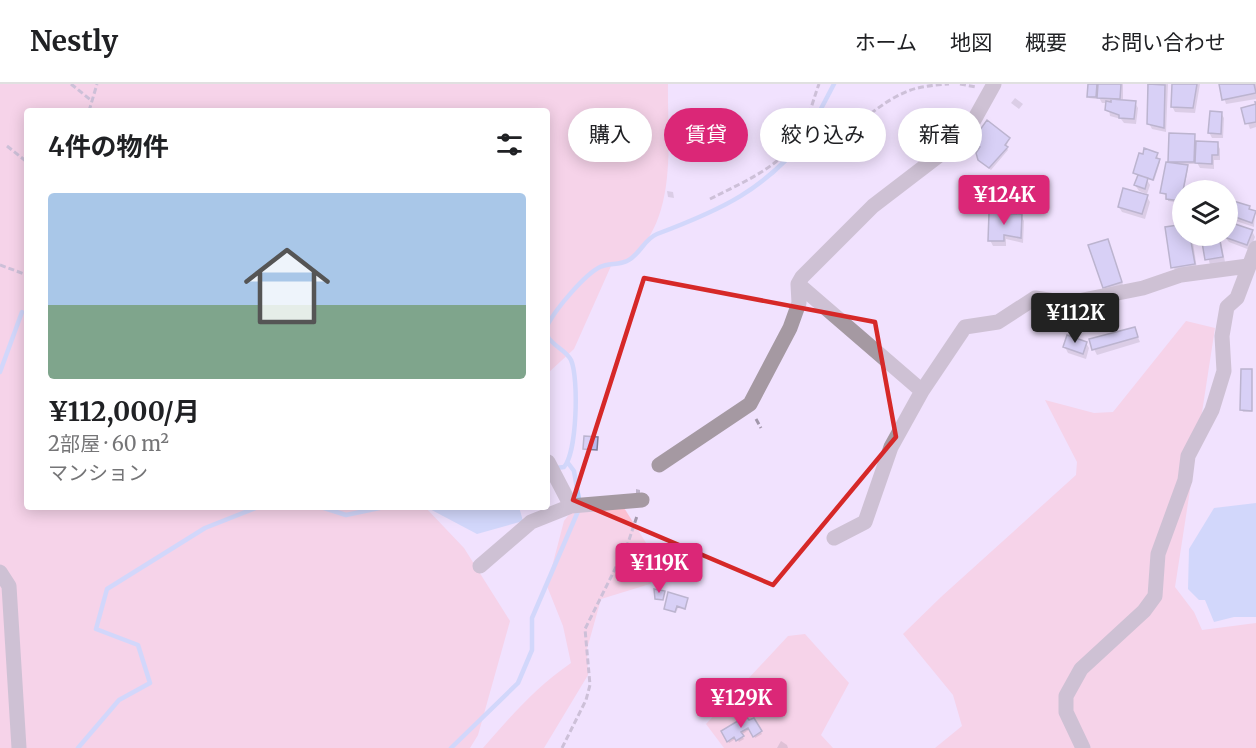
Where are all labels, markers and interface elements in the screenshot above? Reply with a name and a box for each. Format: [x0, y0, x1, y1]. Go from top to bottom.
text: Nestly [30, 23, 118, 59]
text: ホーム [855, 29, 917, 56]
text: 地図 [950, 29, 992, 56]
text: 概要 [1025, 29, 1067, 56]
text: お問い合わせ [1100, 29, 1226, 56]
chip: 購入 [568, 108, 652, 162]
chip: 賃貸 [664, 108, 748, 162]
chip: 絞り込み [760, 108, 886, 162]
chip: 新着 [898, 108, 982, 162]
icon: filters [493, 128, 526, 161]
text: 4件の物件 [48, 130, 169, 163]
pin: ¥124K [962, 175, 1046, 226]
map controls [1172, 180, 1238, 246]
button: layers [1172, 180, 1238, 246]
text: ¥124K [973, 182, 1035, 207]
icon: home [233, 232, 341, 340]
pin: ¥112K [1033, 293, 1117, 344]
text: ¥112K [1045, 300, 1105, 325]
text: ¥112,000/月 [48, 395, 200, 428]
text: 2部屋 · 60 m² [48, 431, 169, 456]
text: マンション [48, 460, 148, 485]
pin: ¥119K [617, 543, 701, 594]
text: ¥119K [629, 550, 689, 575]
pin: ¥129K [699, 678, 783, 729]
text: ¥129K [710, 685, 772, 710]

